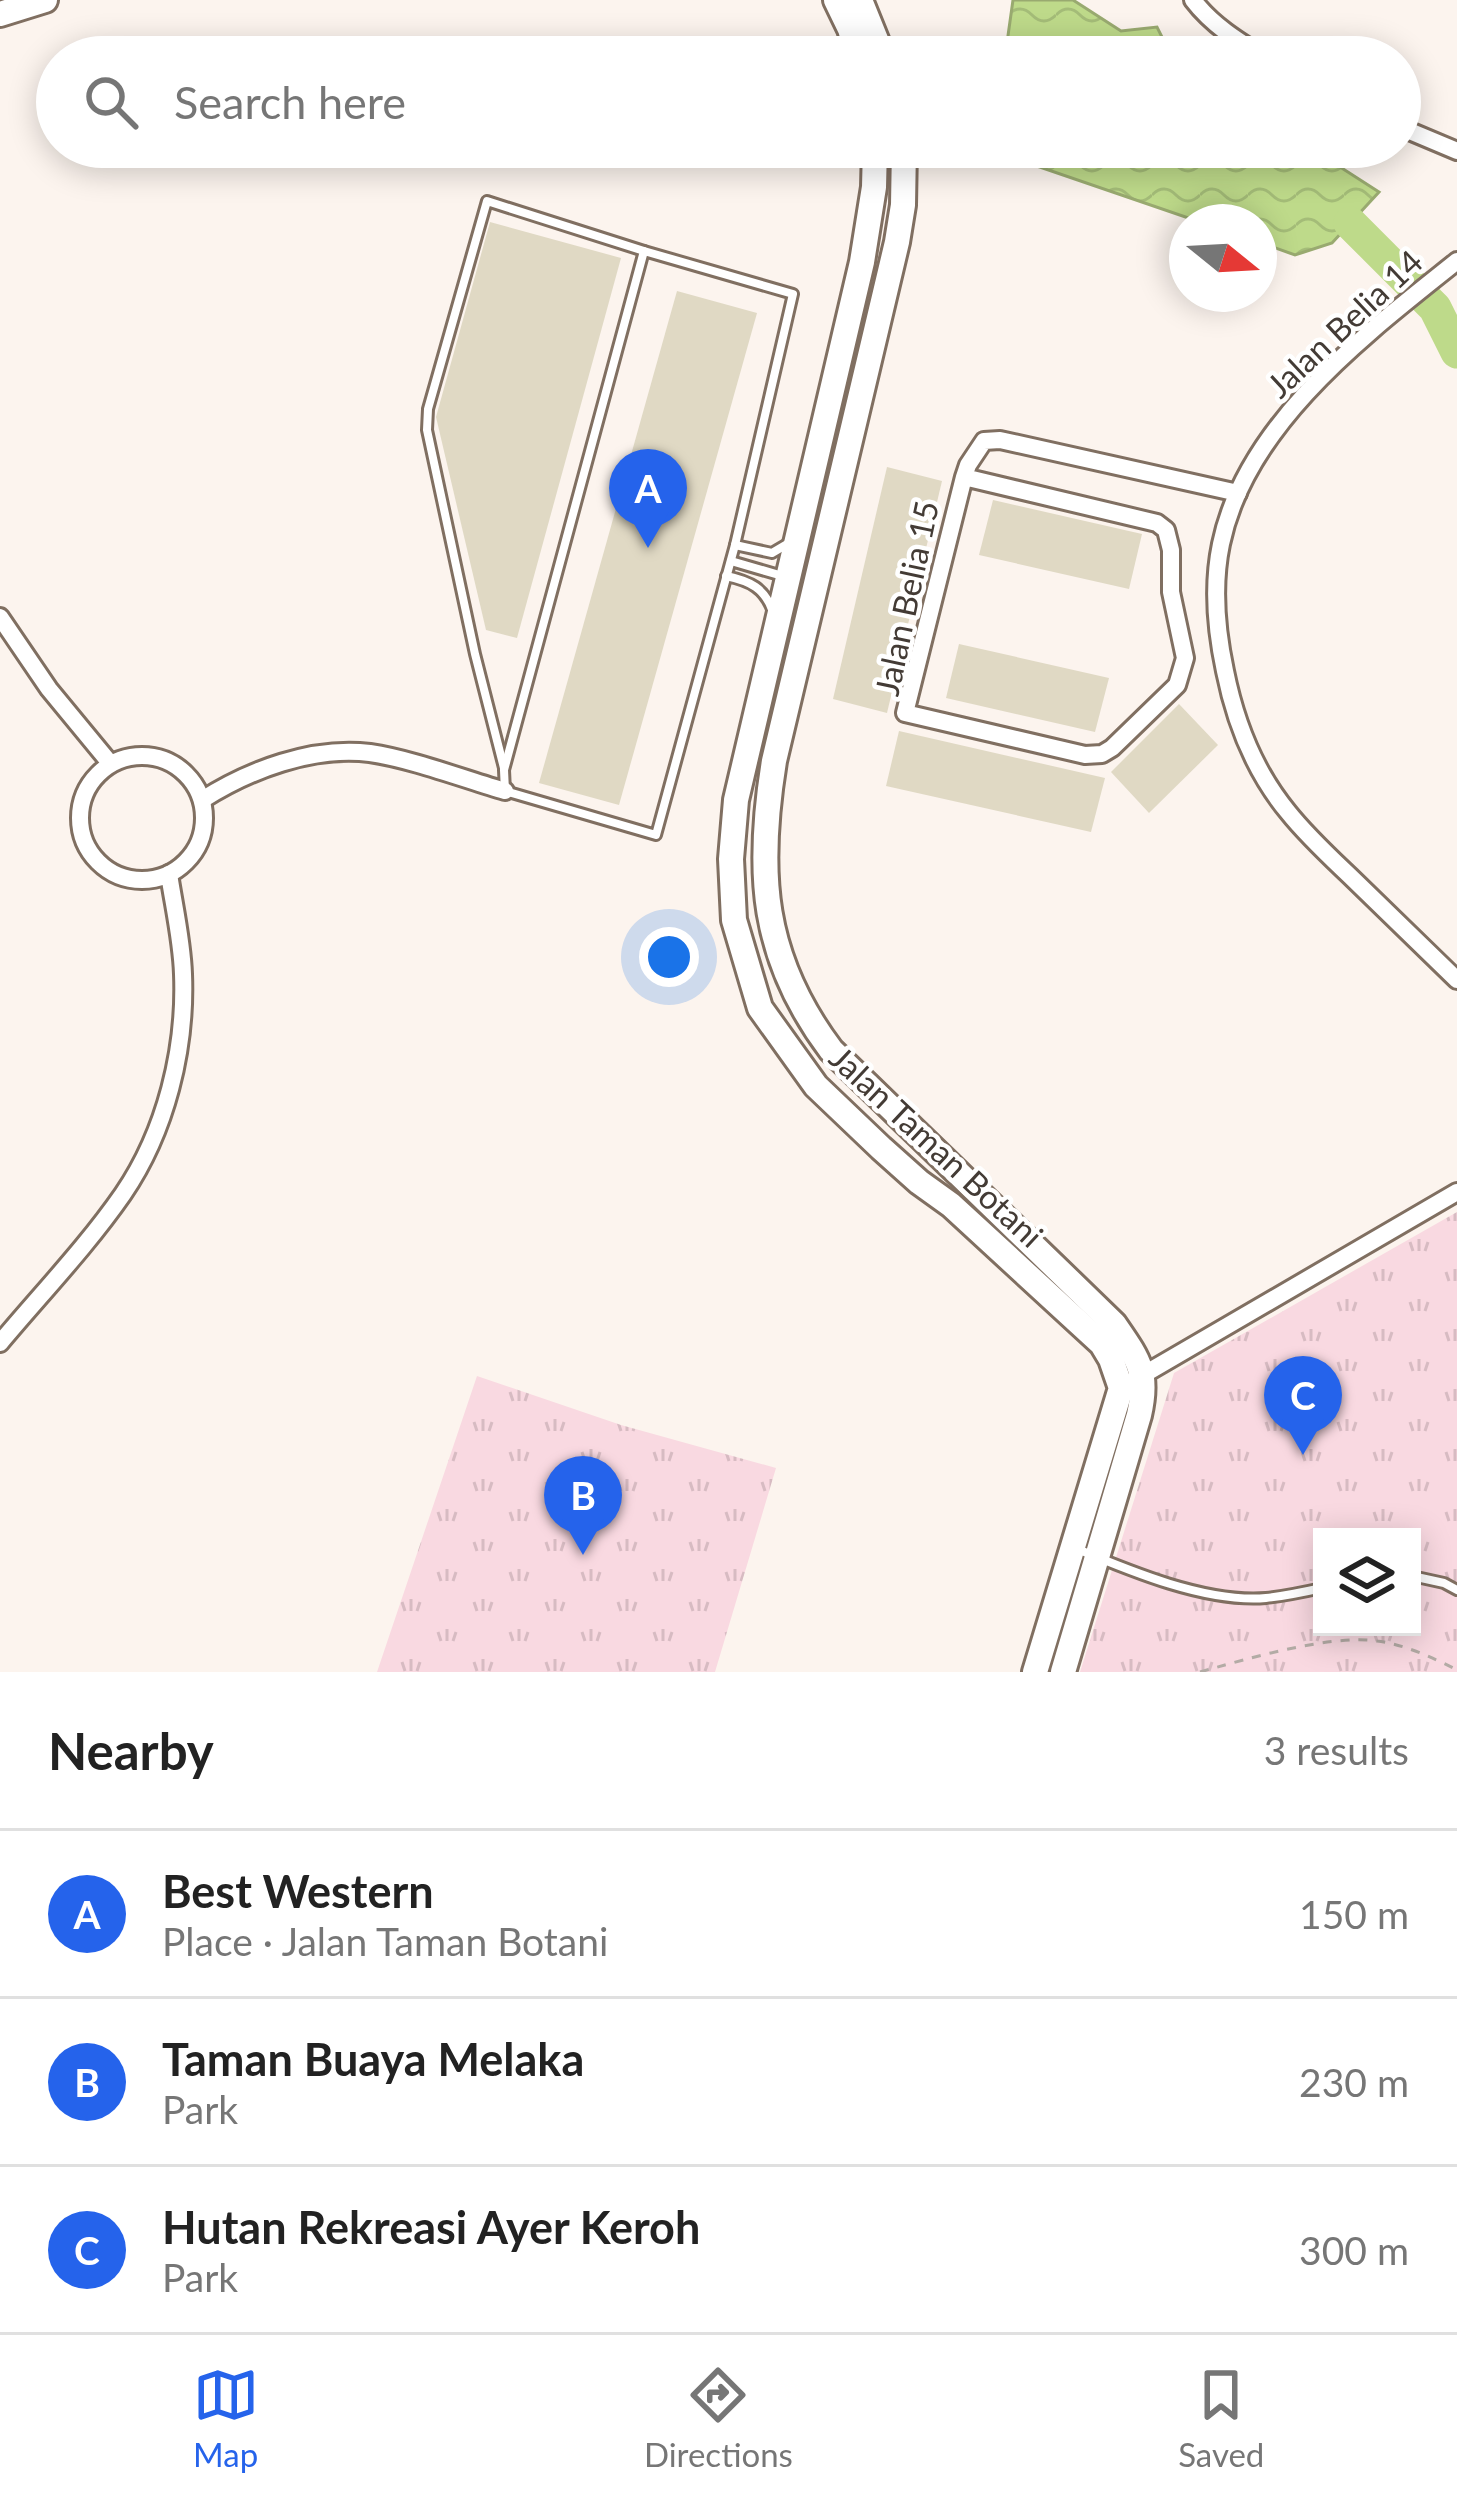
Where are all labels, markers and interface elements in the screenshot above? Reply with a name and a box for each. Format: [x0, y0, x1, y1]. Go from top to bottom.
search box [36, 36, 1421, 168]
icon: search [78, 69, 144, 135]
text: Search here [174, 75, 406, 129]
north arrow [1169, 204, 1277, 312]
street label: Jalan Belia 14 [1258, 241, 1430, 405]
pin: A [609, 449, 687, 548]
street label: Jalan Belia 15 [866, 497, 946, 699]
your location [639, 927, 699, 987]
street label: Jalan Taman Botani [822, 1037, 1052, 1255]
pin: C [1264, 1356, 1342, 1455]
pin: B [544, 1456, 622, 1555]
map controls [1313, 1528, 1421, 1636]
button: layers [1313, 1528, 1421, 1636]
text: Nearby [48, 1720, 214, 1781]
text: 3 results [1264, 1727, 1409, 1773]
text: Best Western [162, 1864, 434, 1918]
text: A [73, 1891, 101, 1937]
text: 150 m [1299, 1891, 1409, 1937]
text: Place · Jalan Taman Botani [162, 1918, 608, 1964]
text: Taman Buaya Melaka [162, 2032, 584, 2086]
text: B [74, 2059, 100, 2105]
text: 230 m [1299, 2059, 1409, 2105]
text: Park [162, 2086, 238, 2132]
text: Hutan Rekreasi Ayer Keroh [162, 2200, 700, 2254]
text: C [74, 2227, 100, 2273]
text: 300 m [1299, 2227, 1409, 2273]
text: Park [162, 2254, 238, 2300]
tab: Map [193, 2362, 259, 2474]
tab: Directions [644, 2362, 793, 2474]
tab: Saved [1178, 2362, 1264, 2474]

